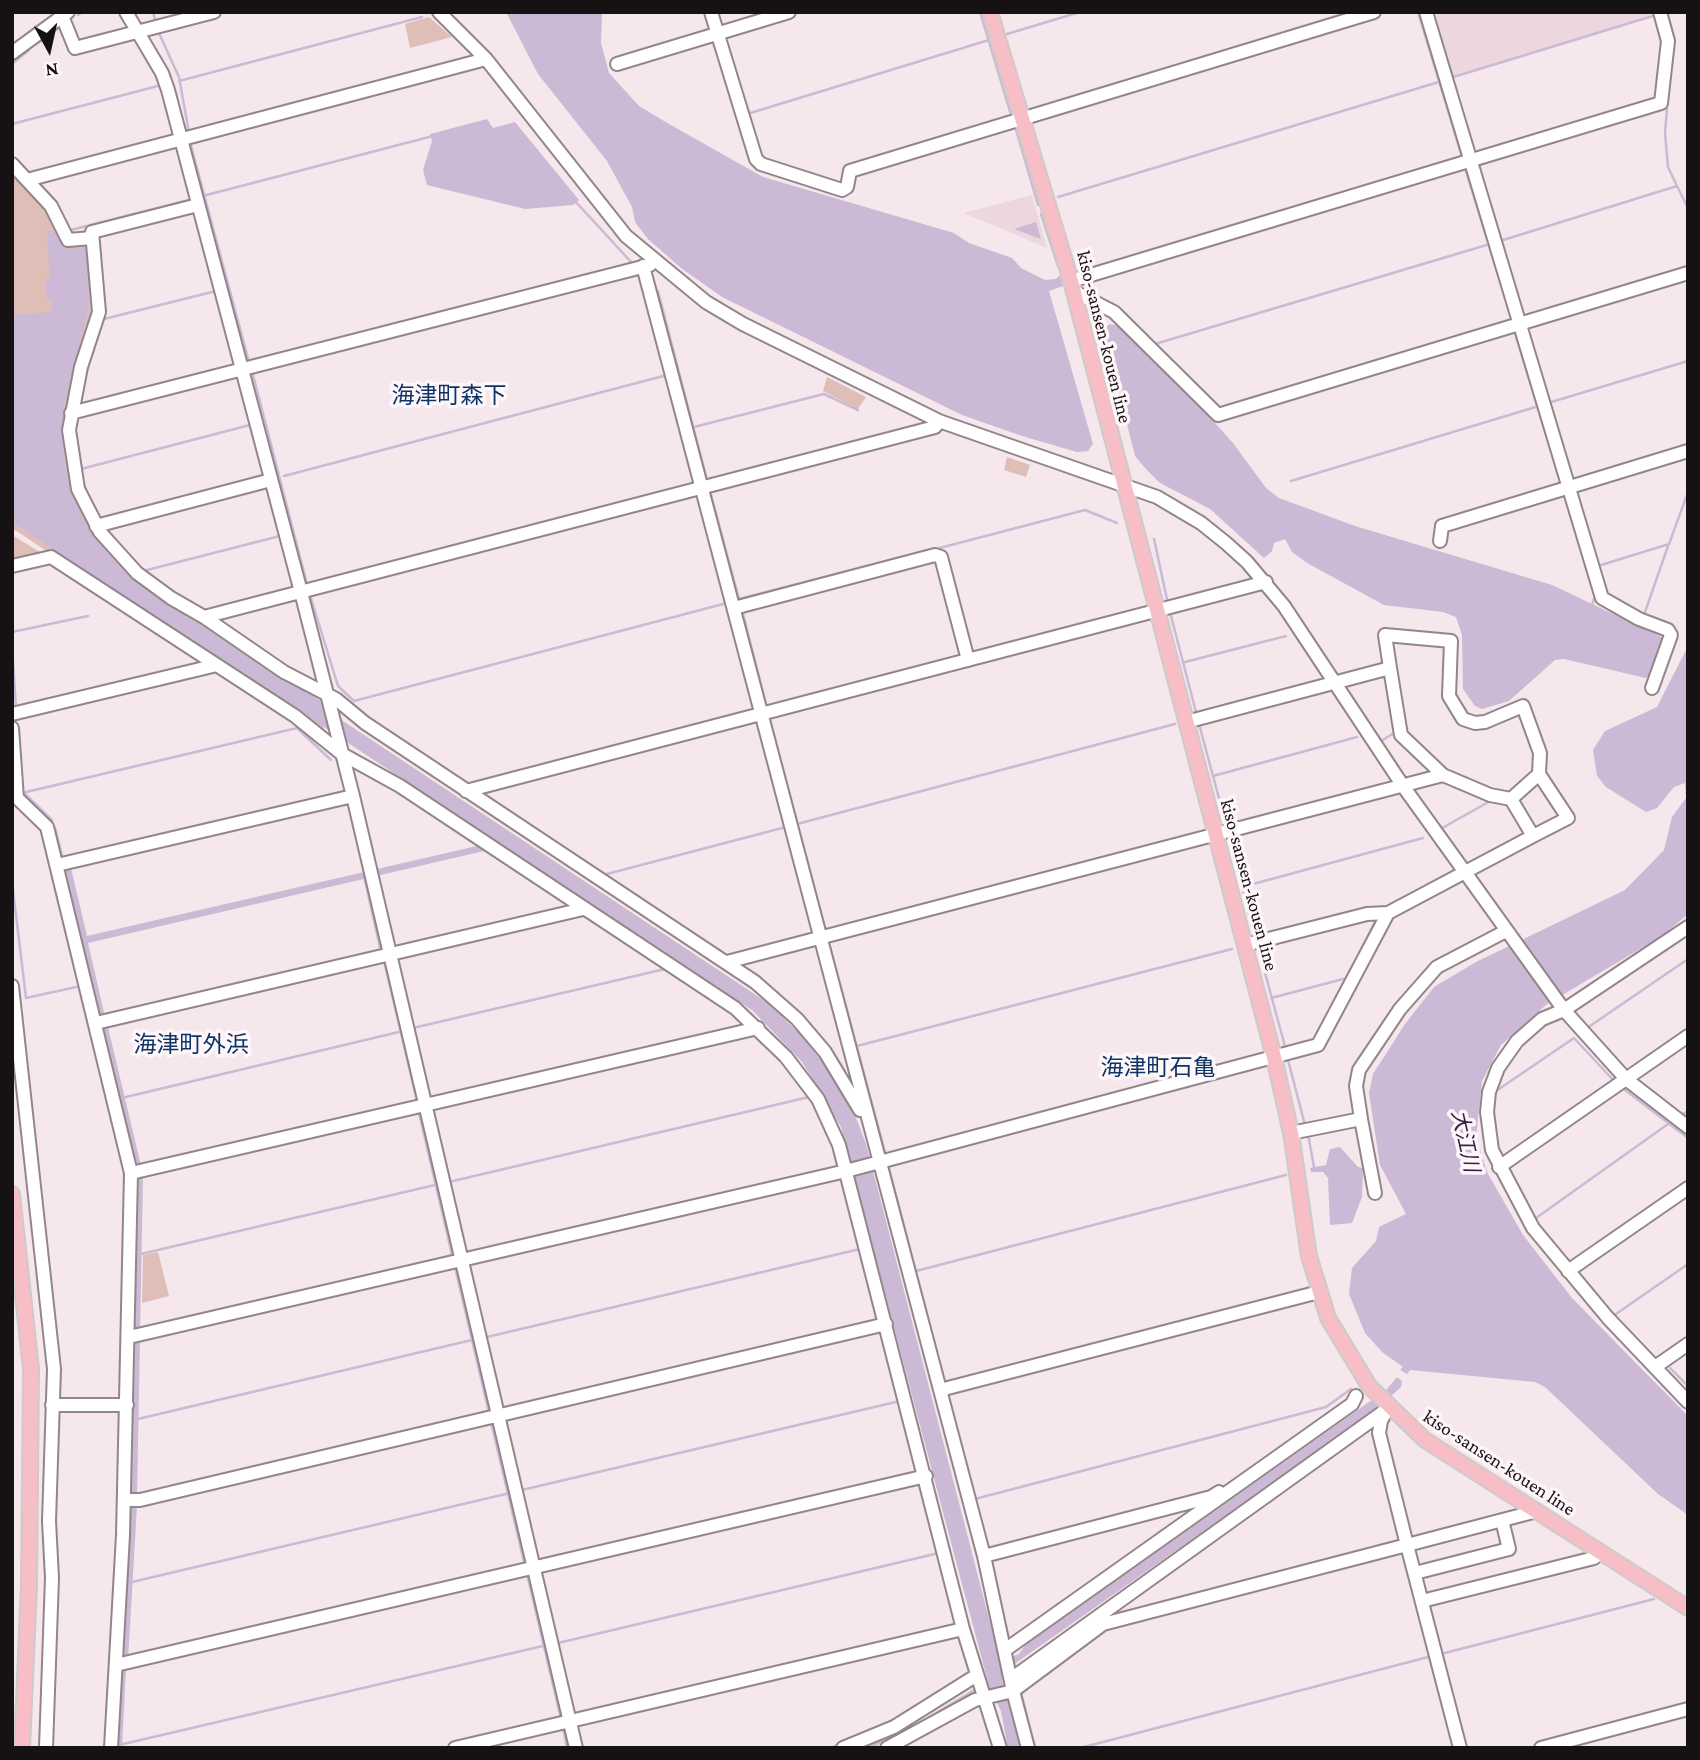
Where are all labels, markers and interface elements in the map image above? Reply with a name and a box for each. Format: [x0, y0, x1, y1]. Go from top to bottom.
north arrow [14, 14, 84, 84]
text: N [44, 59, 60, 82]
street label: kiso-sansen-kouen line [1072, 249, 1136, 425]
district label: 海津町森下 [392, 382, 506, 410]
street label: kiso-sansen-kouen line [1215, 797, 1283, 973]
district label: 海津町外浜 [134, 1031, 248, 1059]
district label: 海津町石亀 [1101, 1054, 1215, 1082]
water label: 大江川 [1446, 1107, 1484, 1175]
street label: kiso-sansen-kouen line [1419, 1405, 1579, 1521]

